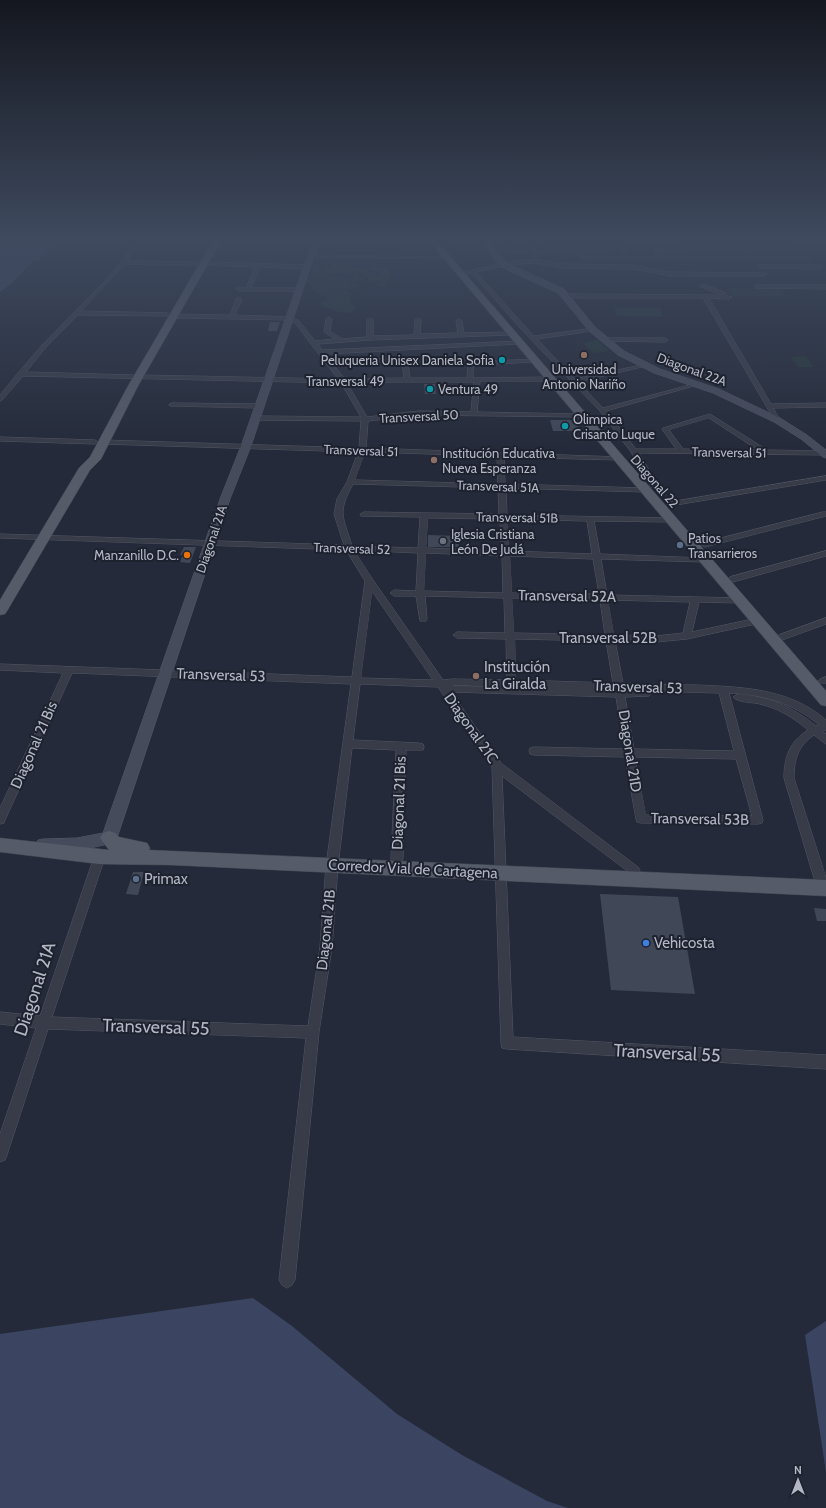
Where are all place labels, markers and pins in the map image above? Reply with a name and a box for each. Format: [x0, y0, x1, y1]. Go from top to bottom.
marker: Universidad Antonio Nariño [579, 350, 589, 360]
place label: Peluqueria Unisex Daniela Sofia [321, 352, 495, 368]
marker: Peluqueria Unisex Daniela Sofia [497, 355, 507, 365]
place label: Universidad Antonio Nariño [542, 361, 626, 392]
place label: Ventura 49 [438, 381, 498, 397]
marker: Ventura 49 [425, 384, 435, 394]
place label: Olimpica Crisanto Luque [573, 411, 655, 442]
marker: Olimpica Crisanto Luque [560, 421, 570, 431]
place label: Institución Educativa Nueva Esperanza [442, 445, 556, 476]
marker: Institución Educativa Nueva Esperanza [429, 455, 439, 465]
place label: Iglesia Cristiana León De Judá [451, 526, 535, 557]
place label: Patios Transarrieros [688, 530, 758, 561]
marker: Iglesia Cristiana León De Judá [438, 536, 448, 546]
marker: Patios Transarrieros [675, 540, 685, 550]
place label: Manzanillo D.C. [94, 547, 179, 563]
marker: Manzanillo D.C. [182, 550, 192, 560]
place label: Institución La Giralda [484, 658, 550, 693]
marker: Institución La Giralda [471, 671, 481, 681]
place label: Primax [144, 870, 188, 888]
marker: Primax [131, 874, 141, 884]
place label: Vehicosta [654, 934, 715, 952]
marker: Vehicosta [641, 938, 651, 948]

